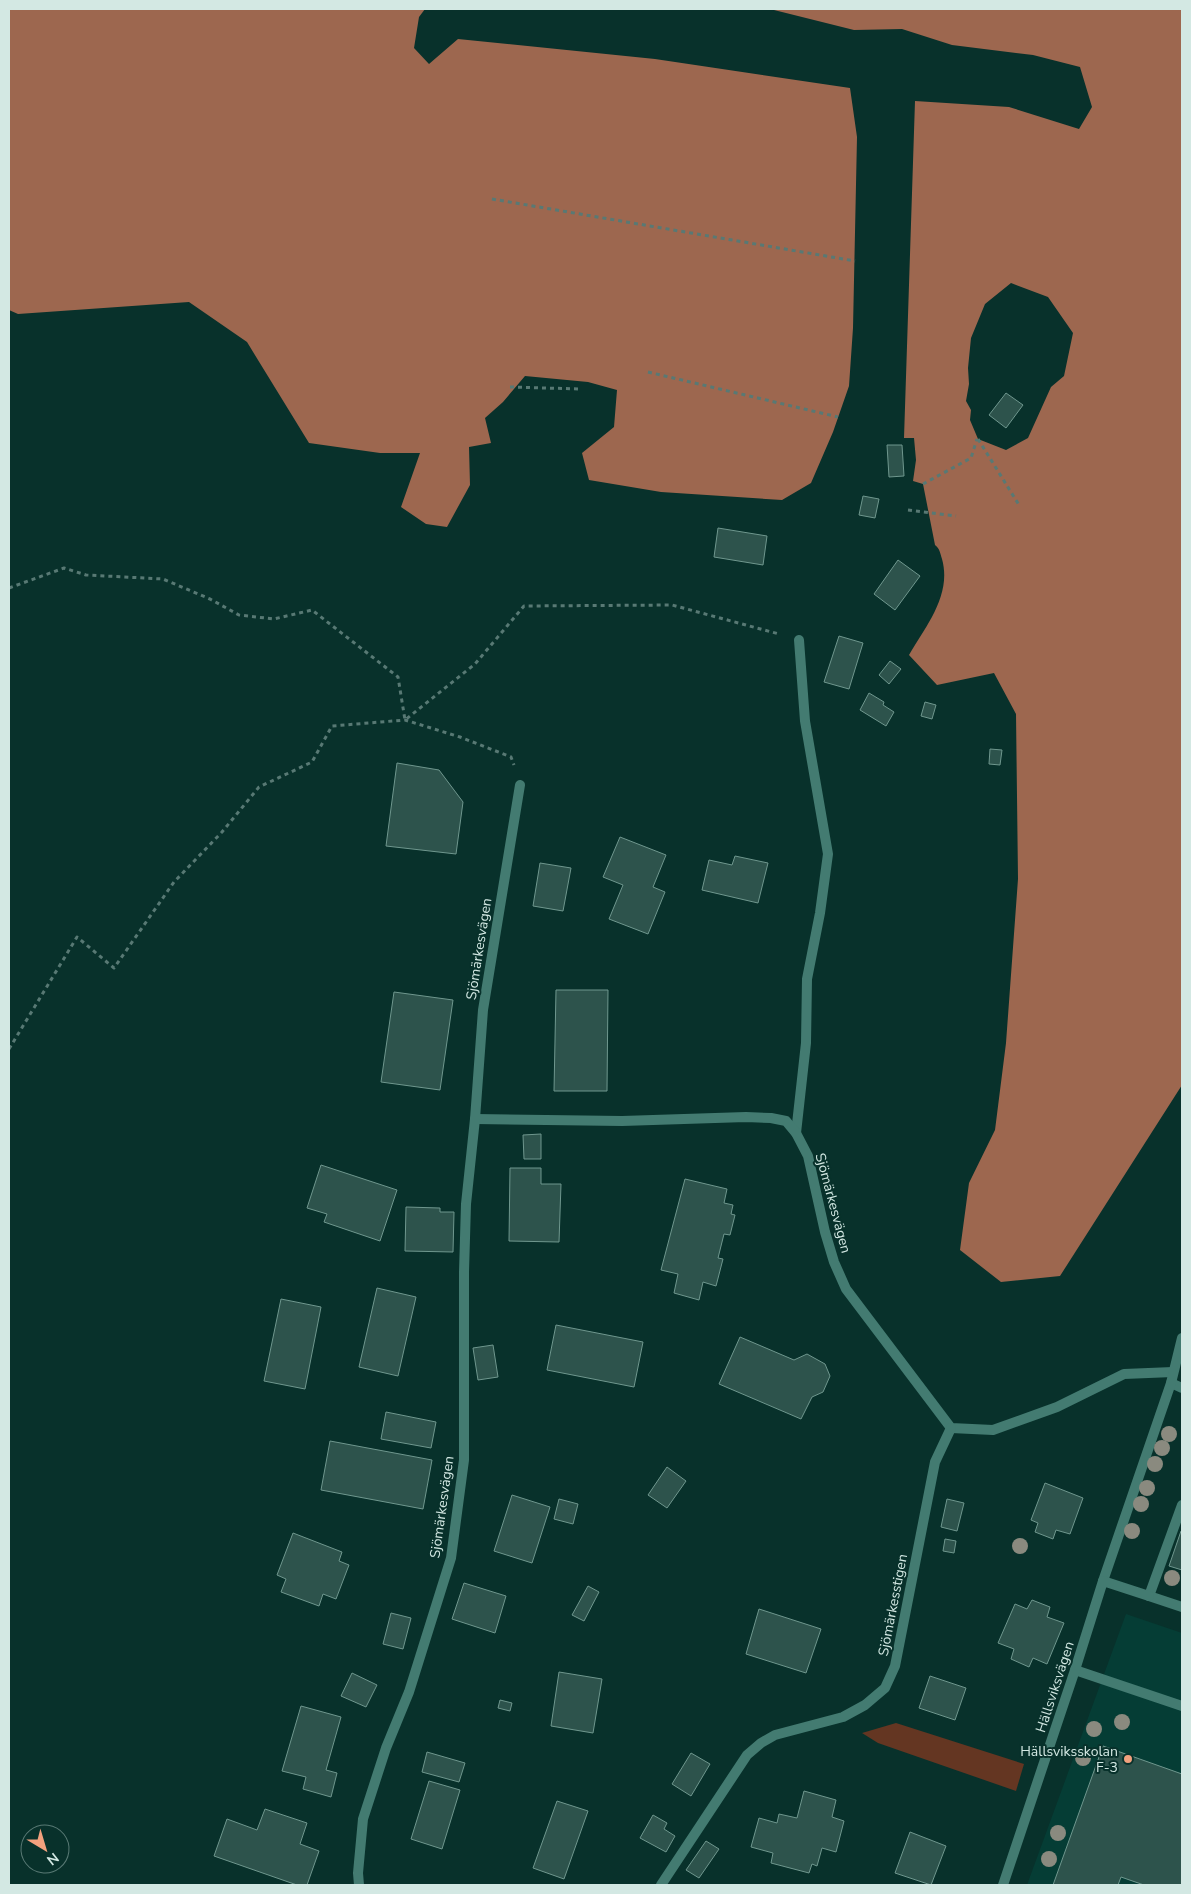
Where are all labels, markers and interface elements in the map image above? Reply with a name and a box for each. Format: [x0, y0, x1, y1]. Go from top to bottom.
street label: Sjömärkesvägen [462, 897, 496, 1001]
street label: Sjömärkesvägen [810, 1151, 856, 1255]
street label: Sjömärkesvägen [425, 1455, 459, 1559]
street label: Sjömärkesstigen [874, 1552, 912, 1658]
street label: Hällsviksvägen [1031, 1639, 1079, 1735]
place label: Hällsviksskolan F-3 [1020, 1742, 1118, 1777]
marker: Hällsviksskolan F-3 [1122, 1753, 1134, 1765]
north arrow [20, 1824, 70, 1874]
text: N [43, 1848, 63, 1870]

